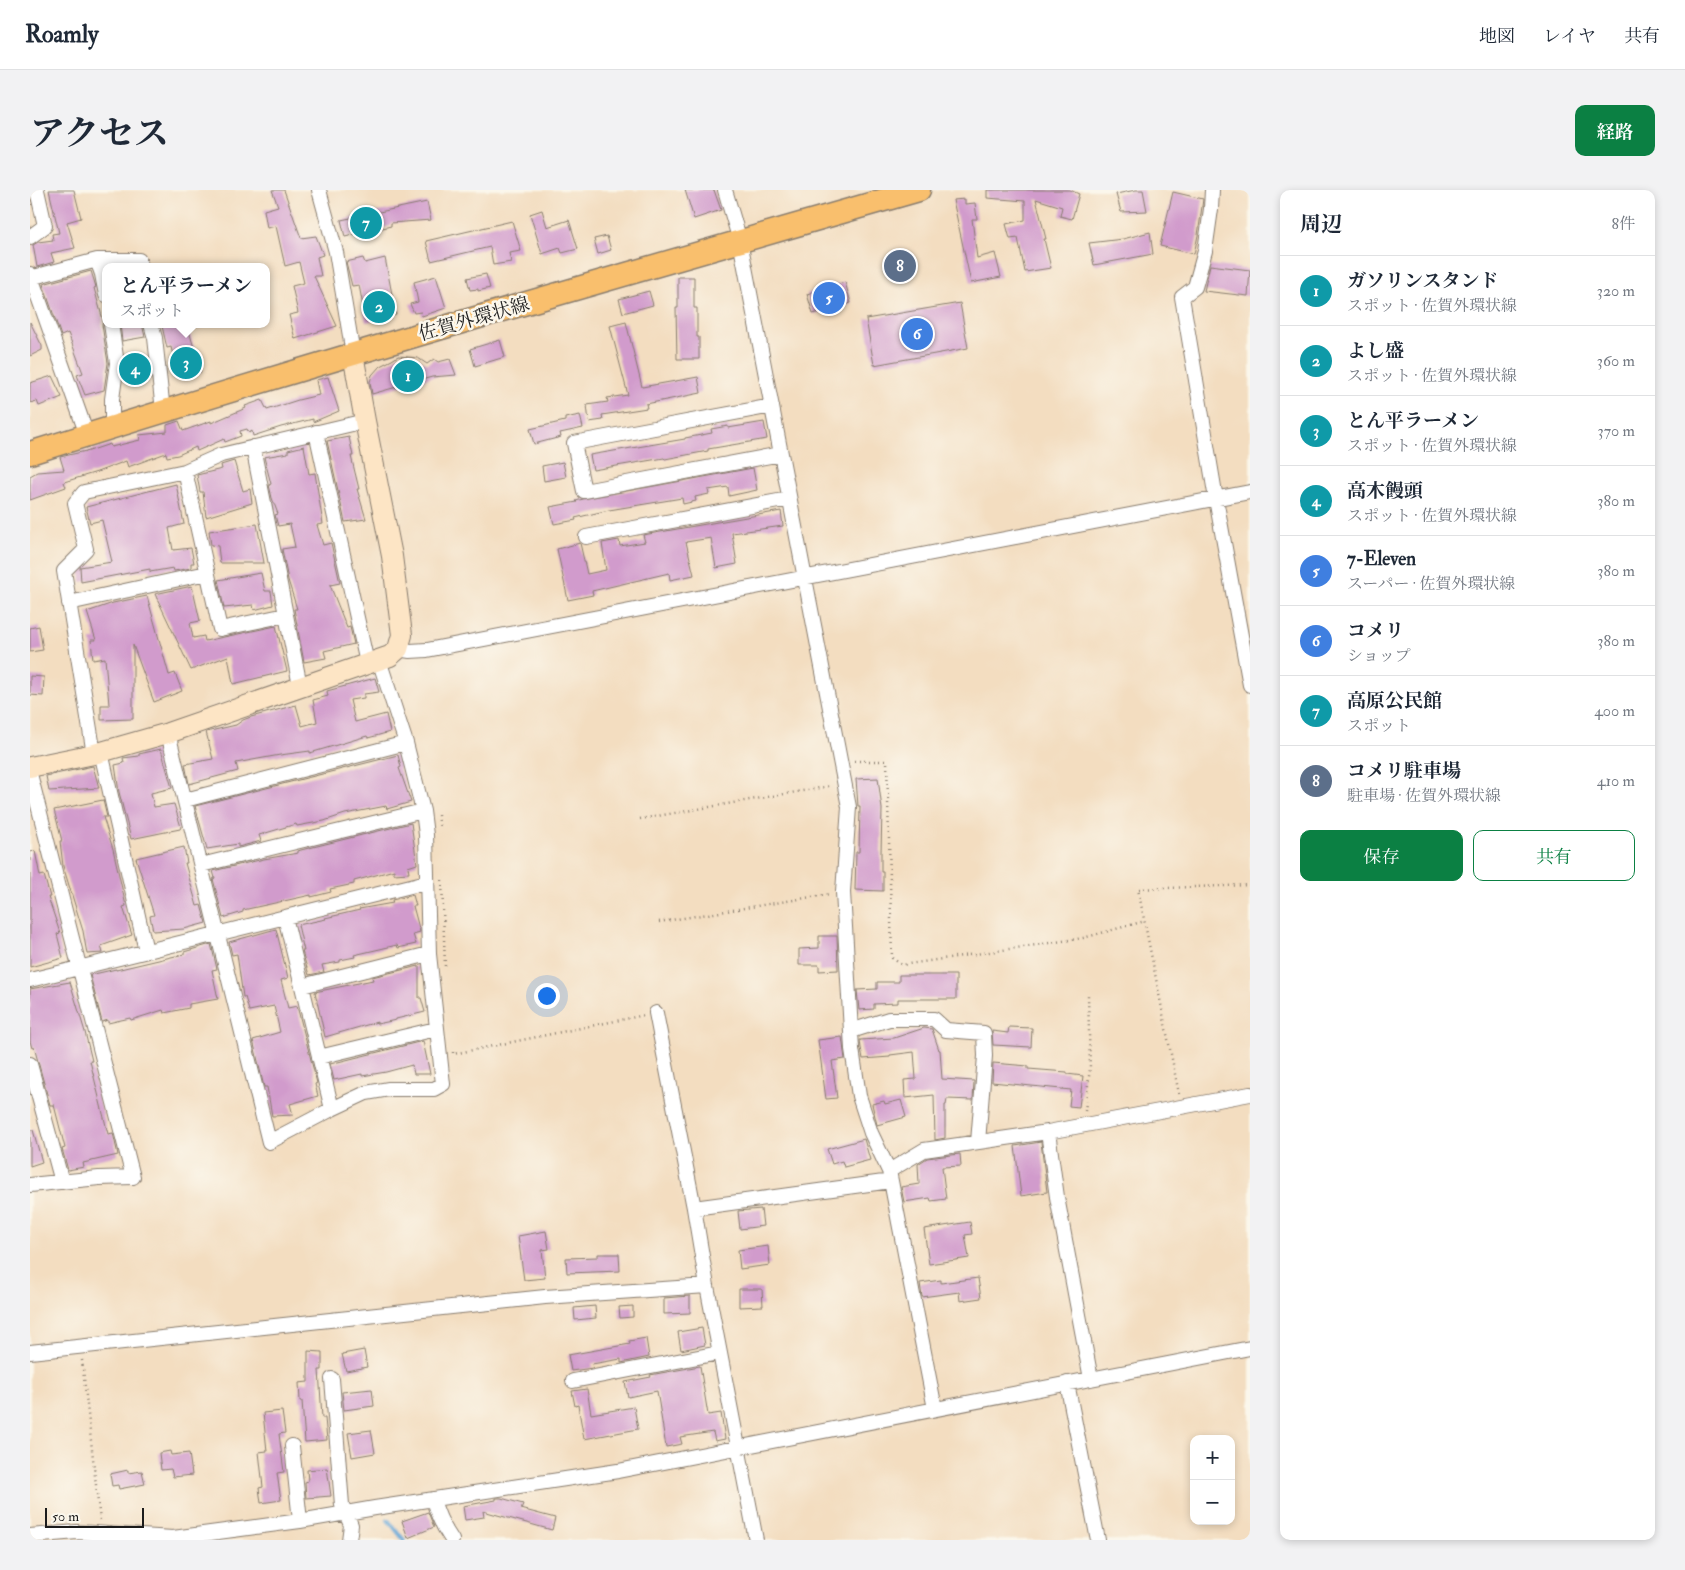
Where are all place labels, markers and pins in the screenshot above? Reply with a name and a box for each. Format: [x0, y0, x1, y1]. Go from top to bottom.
pin: 7 [350, 204, 382, 242]
pin: 8 [884, 247, 916, 285]
pin: 5 [813, 279, 845, 317]
pin: 2 [363, 288, 395, 326]
pin: 6 [901, 315, 933, 353]
pin: 3 [170, 344, 202, 382]
pin: 4 [119, 350, 151, 388]
pin: 1 [392, 357, 424, 395]

